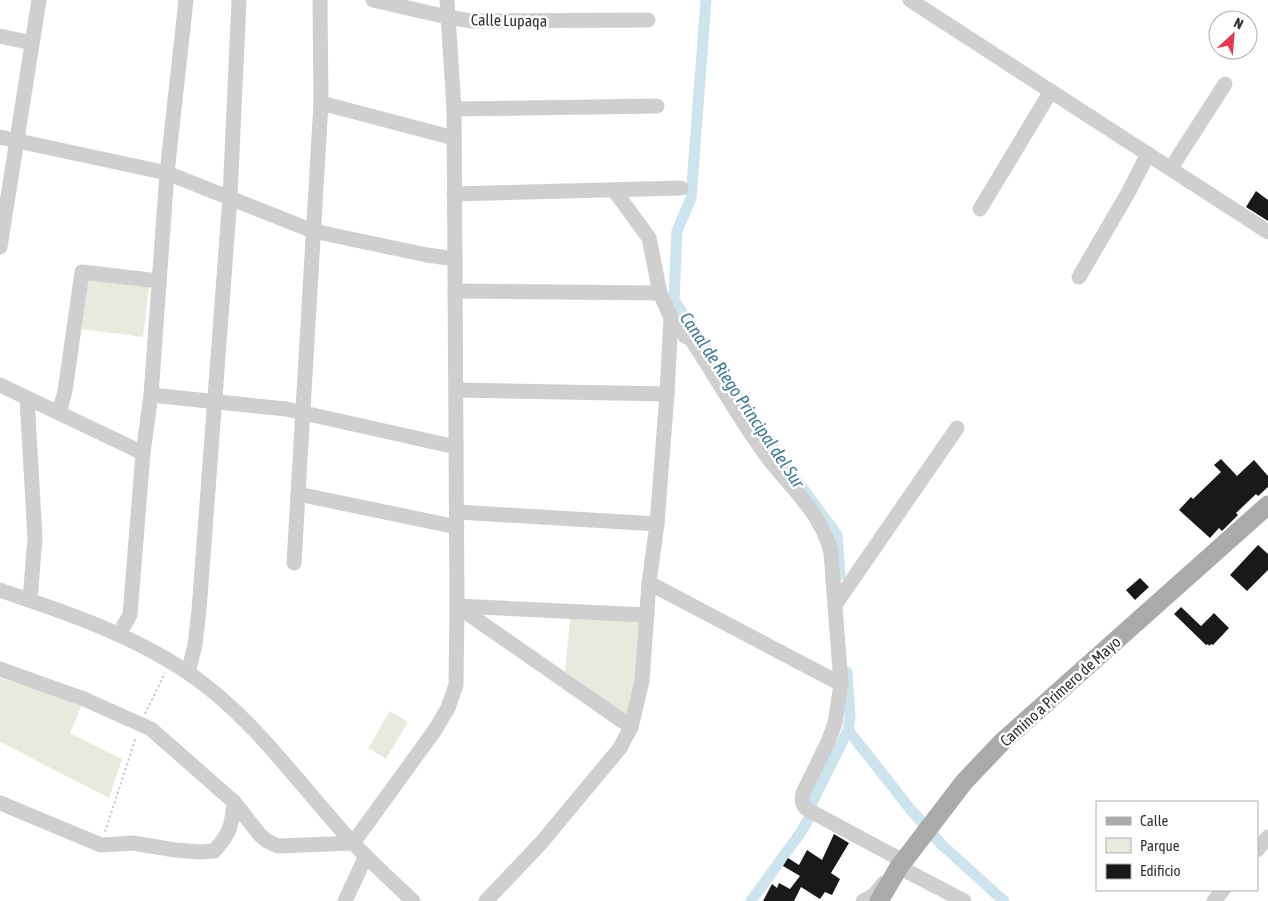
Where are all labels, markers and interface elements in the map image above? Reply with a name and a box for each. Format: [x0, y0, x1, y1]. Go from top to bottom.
street label: Calle Lupaqa [471, 10, 547, 31]
north arrow [1208, 10, 1258, 60]
text: N [1231, 14, 1246, 32]
water label: Canal de Riego Principal del Sur [676, 308, 809, 492]
street label: Camino a Primero de Mayo [996, 632, 1124, 750]
legend [1096, 801, 1258, 891]
text: Calle [1140, 812, 1169, 829]
text: Parque [1140, 837, 1180, 854]
text: Edificio [1140, 862, 1181, 879]

